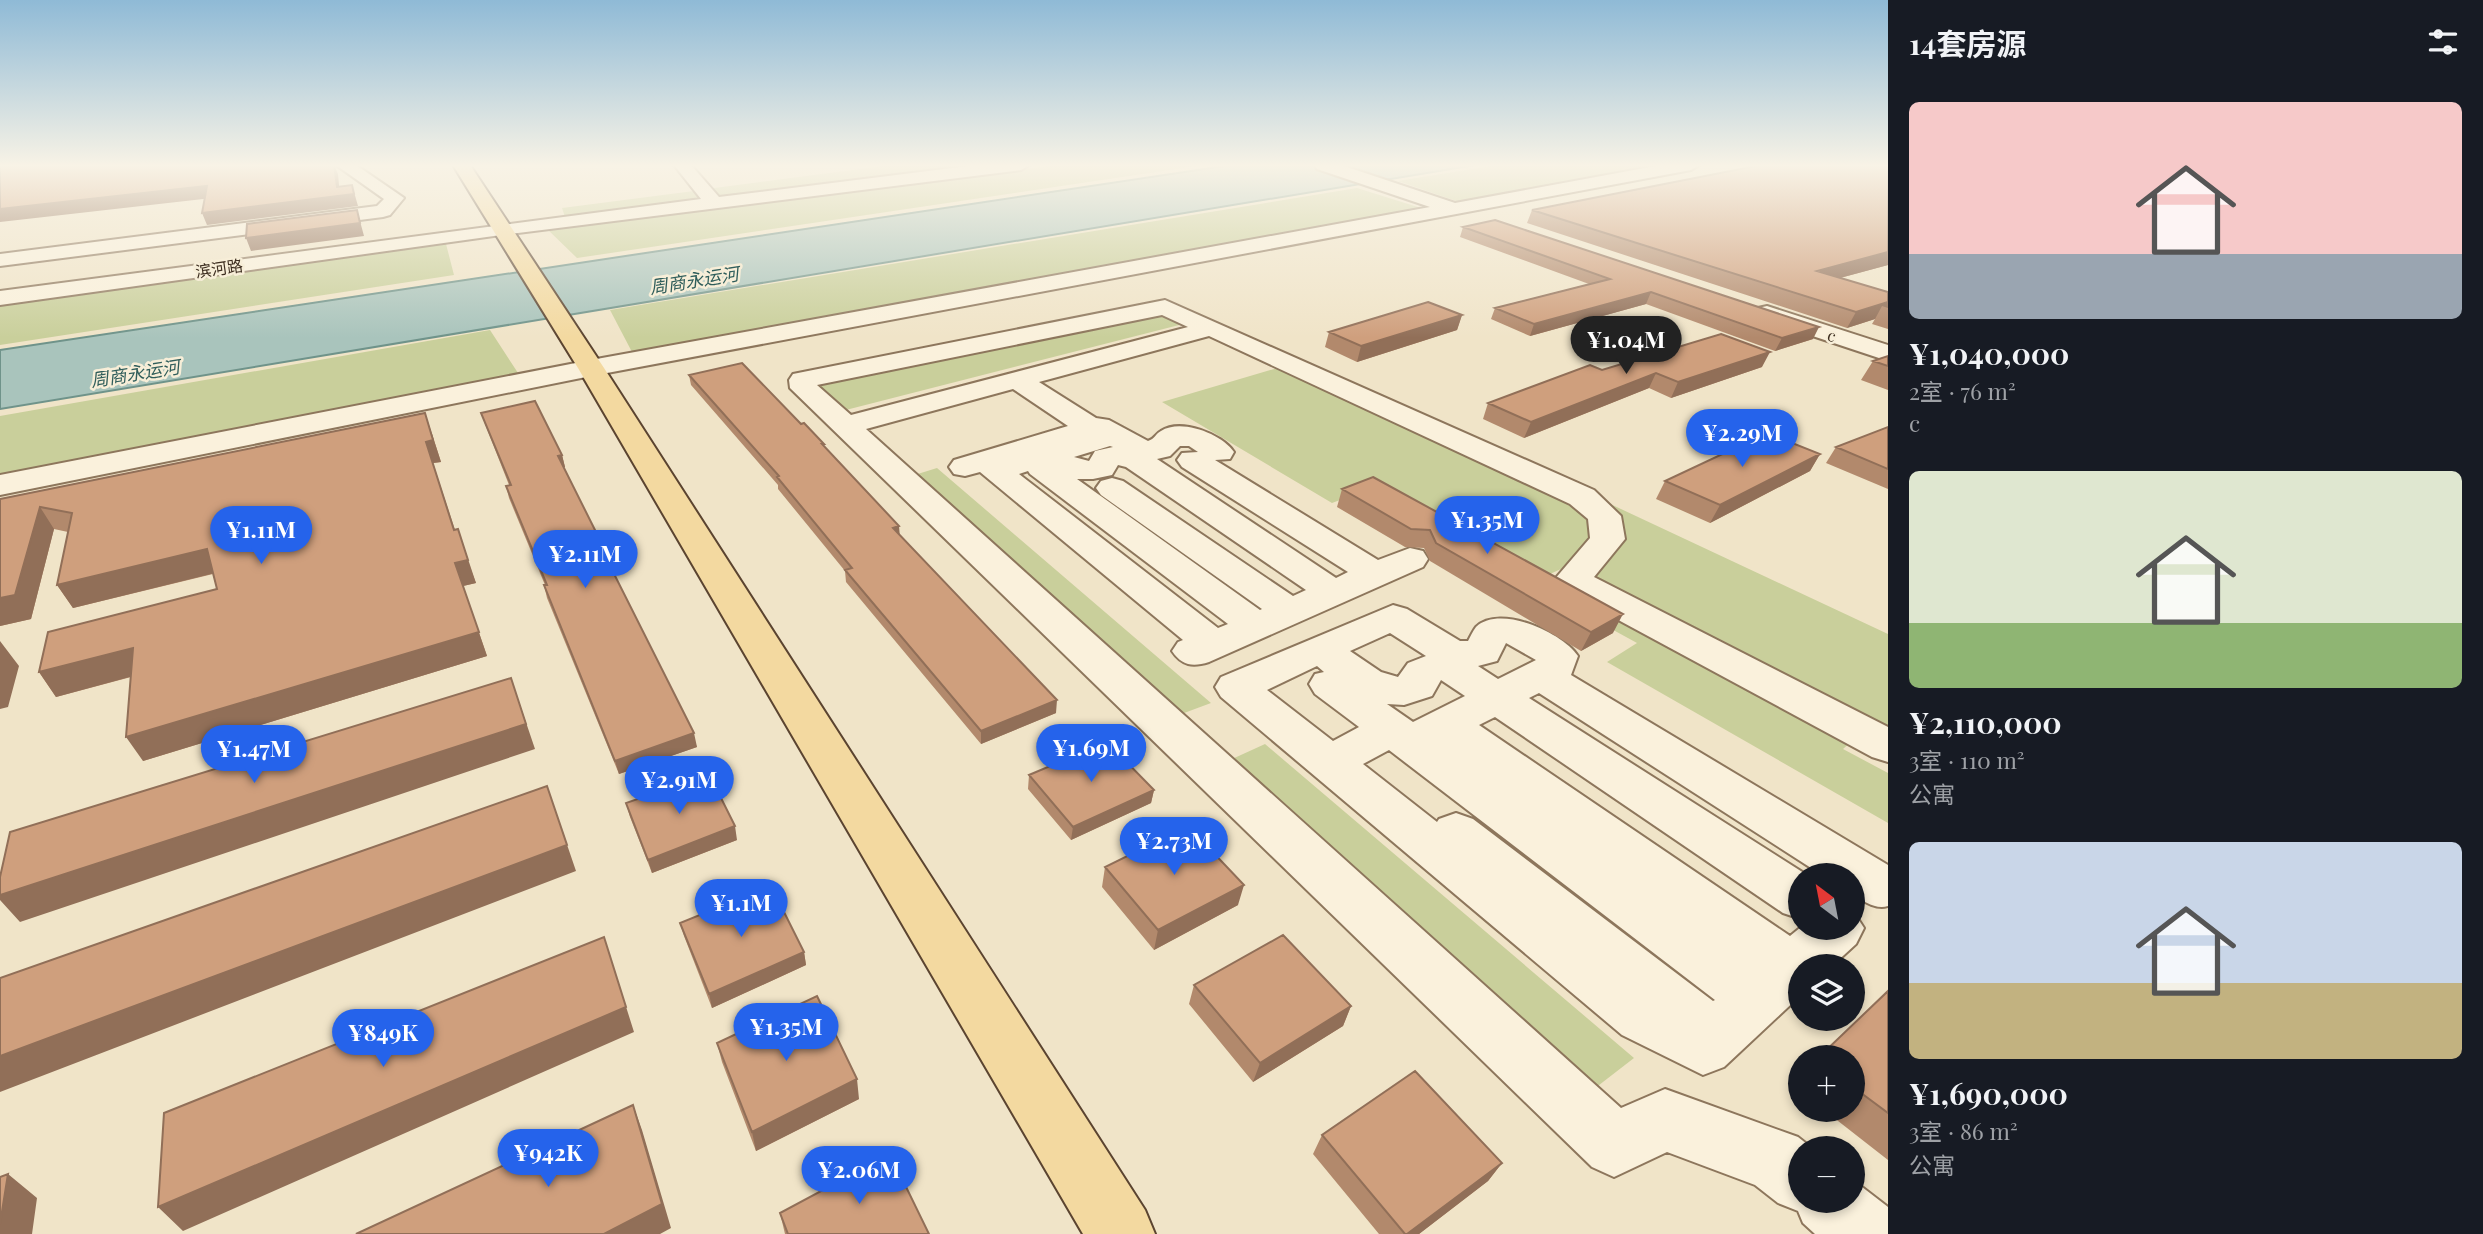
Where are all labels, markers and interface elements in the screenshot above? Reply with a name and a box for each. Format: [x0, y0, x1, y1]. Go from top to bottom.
text: 14套房源 [1909, 23, 2026, 63]
icon: filters [2424, 23, 2462, 61]
icon: home [2123, 147, 2249, 273]
street label: 滨河路 [194, 254, 244, 282]
water label: 周商永运河 [648, 261, 743, 299]
pin: ¥1.04M [1569, 316, 1683, 376]
text: ¥1.04M [1587, 323, 1665, 354]
street label: c [1825, 324, 1839, 346]
text: ¥1,040,000 [1909, 333, 2069, 373]
water label: 周商永运河 [89, 354, 184, 392]
text: 2室 · 76 m² [1909, 375, 2016, 406]
text: c [1909, 407, 1920, 438]
pin: ¥2.29M [1685, 410, 1799, 469]
text: ¥2.29M [1702, 416, 1782, 447]
pin: ¥1.35M [1430, 496, 1544, 556]
text: ¥1.35M [1451, 503, 1523, 534]
pin: ¥1.11M [204, 506, 318, 566]
text: ¥1.11M [226, 513, 296, 544]
icon: home [2123, 517, 2249, 643]
pin: ¥2.11M [528, 530, 642, 590]
text: ¥2.11M [549, 537, 621, 568]
text: ¥2,110,000 [1909, 702, 2062, 742]
pin: ¥1.69M [1034, 724, 1148, 784]
pin: ¥1.47M [197, 726, 311, 785]
text: ¥1.69M [1052, 731, 1130, 762]
text: ¥1.47M [217, 732, 291, 763]
text: 3室 · 110 m² [1909, 744, 2025, 775]
pin: ¥2.91M [622, 756, 736, 816]
text: ¥2.91M [641, 763, 717, 794]
text: 公寓 [1909, 778, 1955, 809]
pin: ¥2.73M [1117, 818, 1231, 877]
text: ¥2.73M [1136, 824, 1212, 855]
north arrow [1788, 863, 1866, 940]
map controls [1788, 863, 1865, 1213]
pin: ¥1.1M [692, 880, 790, 939]
text: ¥1.1M [711, 886, 771, 917]
icon: home [2123, 888, 2249, 1014]
button: layers [1788, 954, 1865, 1031]
pin: ¥1.35M [729, 1004, 843, 1063]
pin: ¥849K [334, 1010, 432, 1069]
text: ¥1.35M [750, 1010, 822, 1041]
text: ¥849K [348, 1016, 418, 1047]
button: + [1788, 1045, 1865, 1122]
text: ¥1,690,000 [1909, 1073, 2068, 1113]
text: 3室 · 86 m² [1909, 1115, 2018, 1146]
pin: ¥942K [499, 1130, 597, 1189]
text: ¥942K [514, 1136, 582, 1167]
button: − [1788, 1136, 1865, 1213]
pin: ¥2.06M [802, 1146, 916, 1206]
text: 公寓 [1909, 1149, 1955, 1180]
text: ¥2.06M [818, 1153, 900, 1184]

